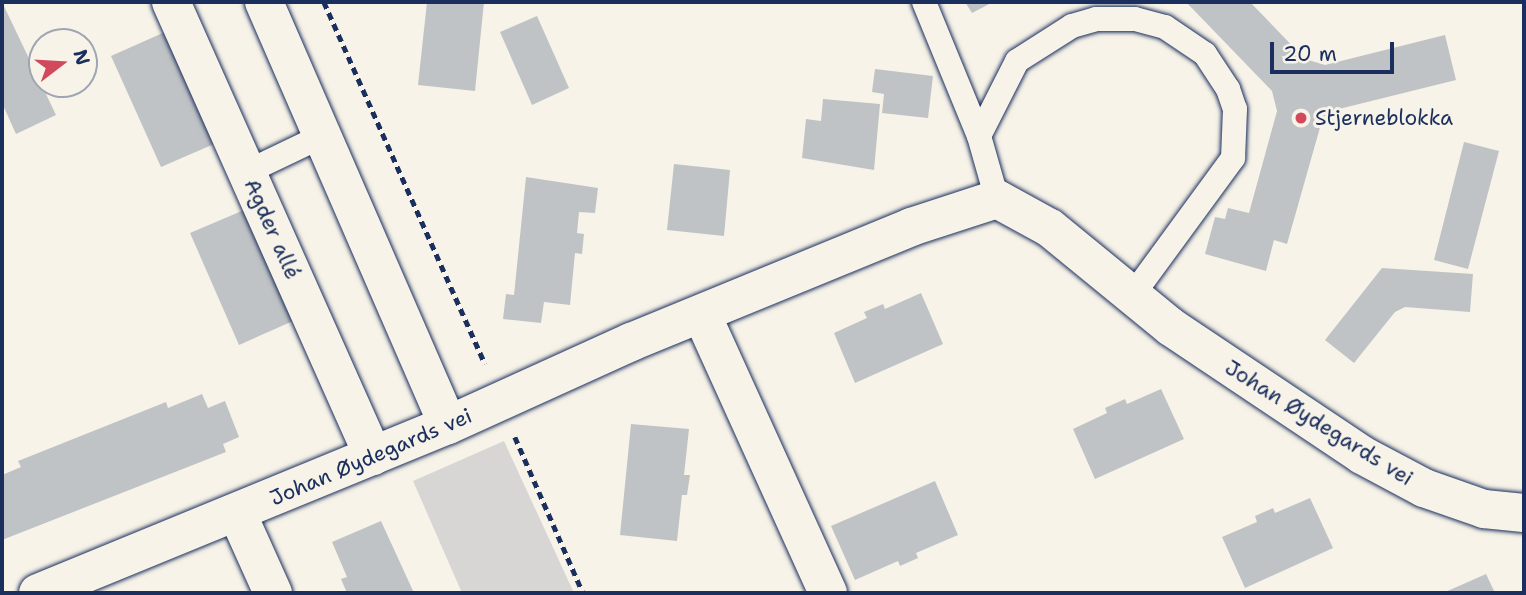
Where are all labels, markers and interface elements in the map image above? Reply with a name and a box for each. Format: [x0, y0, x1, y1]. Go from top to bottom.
north arrow [28, 28, 98, 98]
scale bar [1274, 28, 1398, 72]
text: 20 m [1283, 40, 1337, 68]
text: N [67, 46, 96, 68]
place label: Stjerneblokka [1315, 105, 1453, 131]
marker: Stjerneblokka [1293, 110, 1309, 126]
street label: Agder allé [239, 175, 305, 283]
street label: Johan Øydegards vei [1220, 355, 1418, 491]
street label: Johan Øydegards vei [266, 403, 476, 511]

